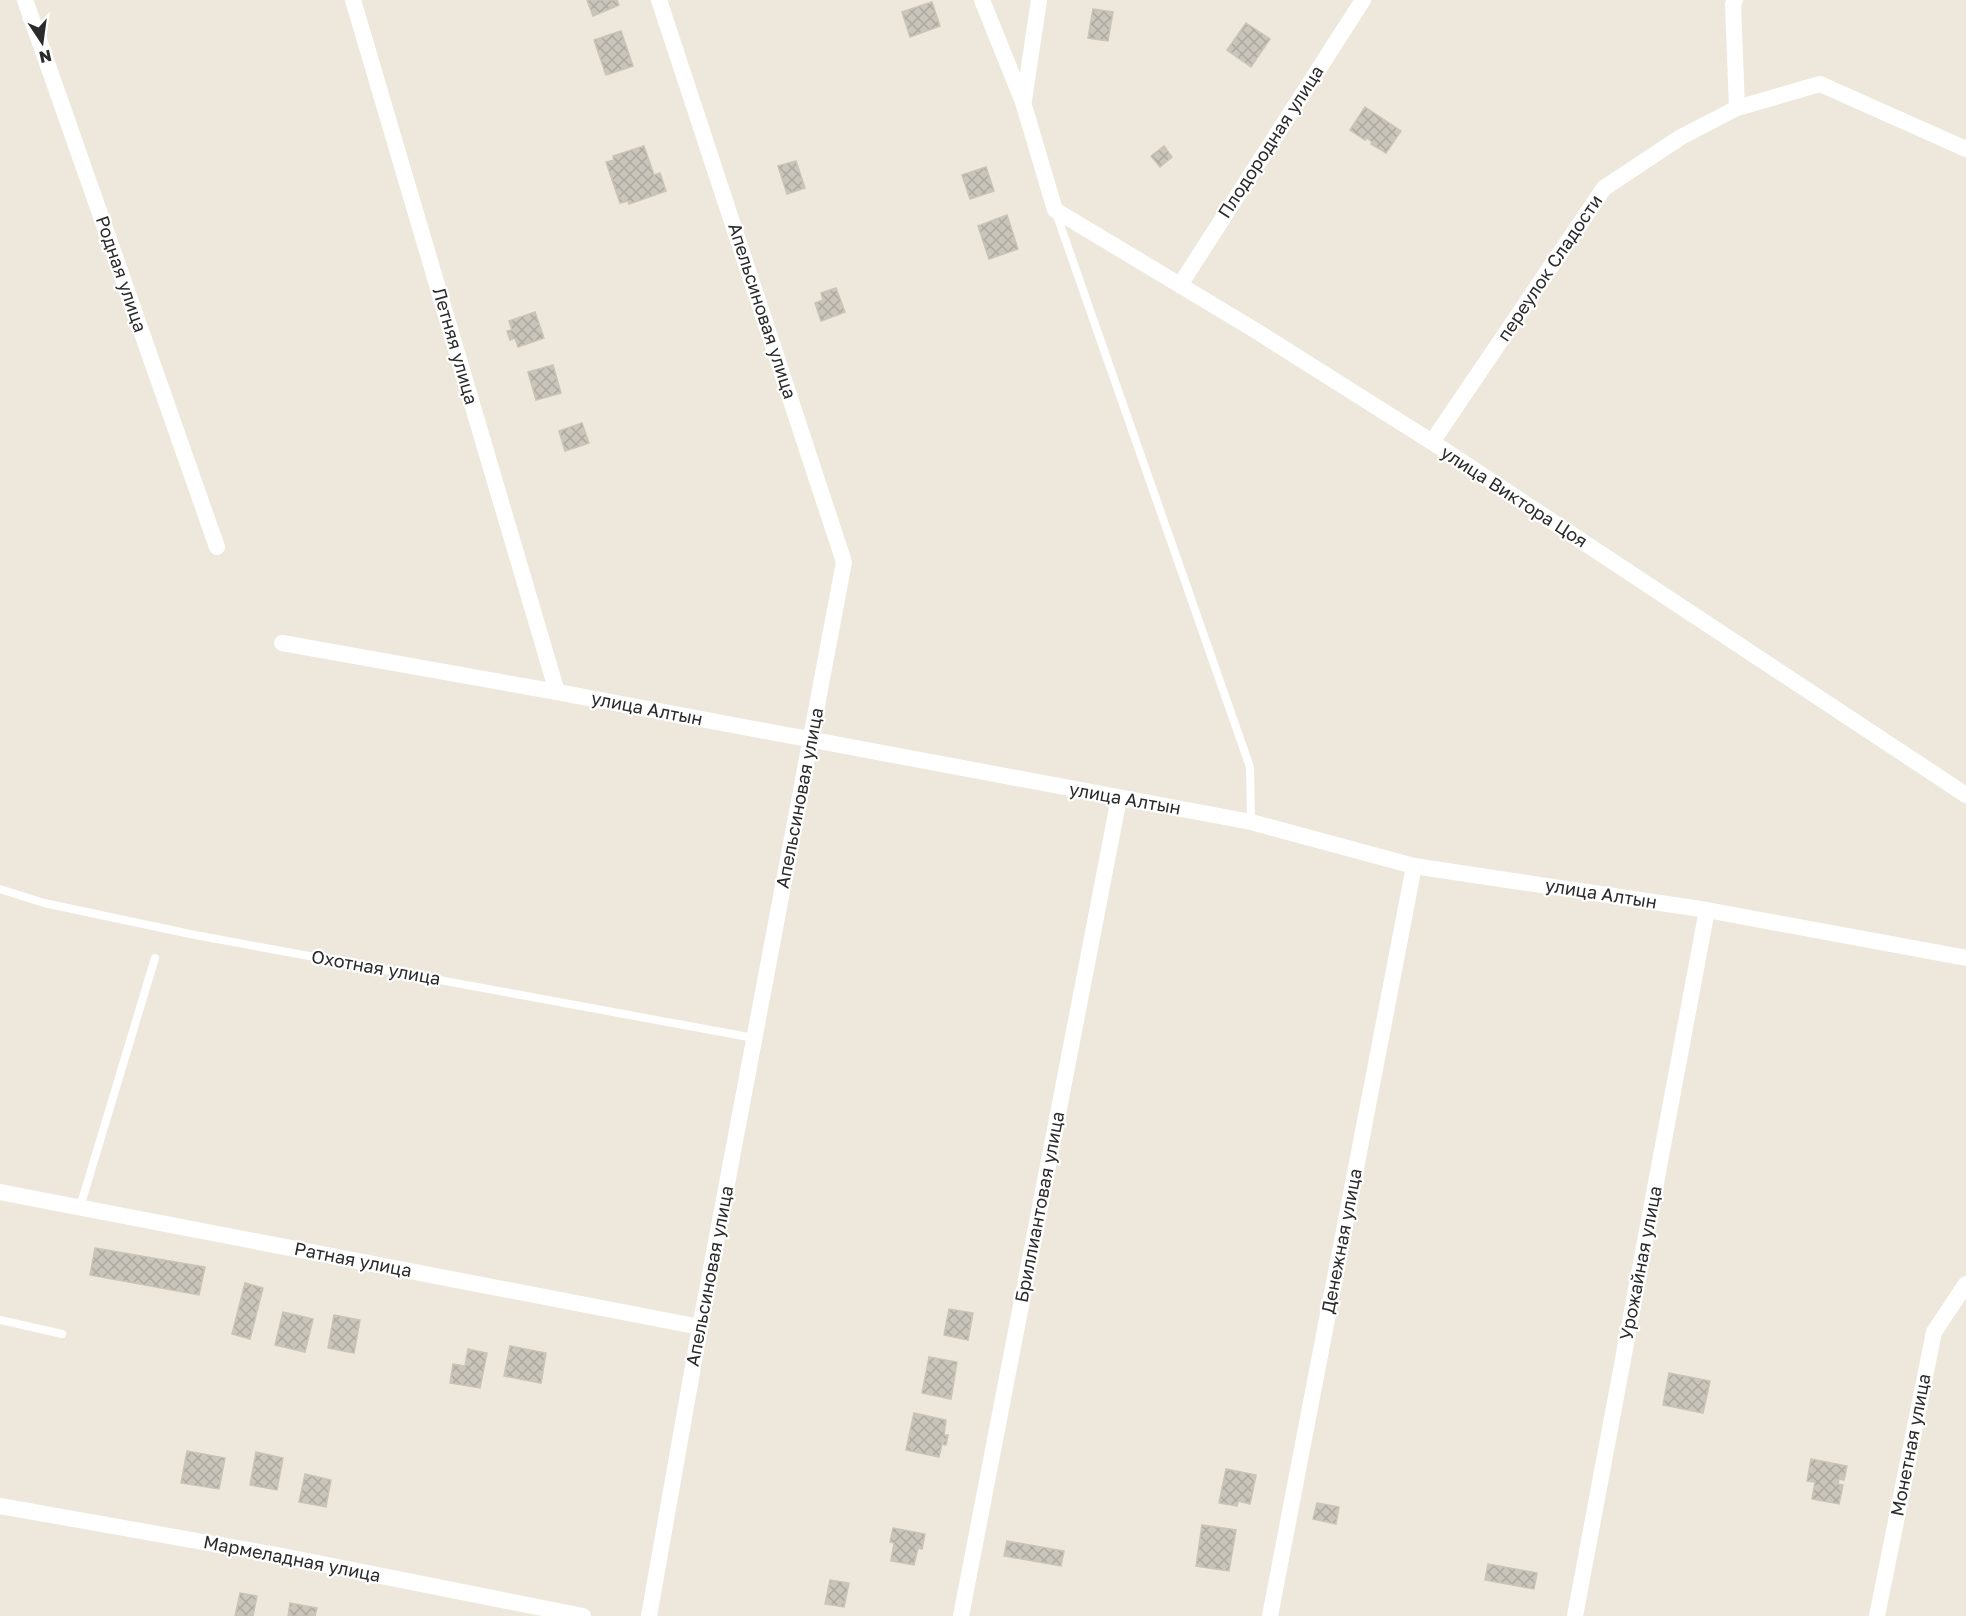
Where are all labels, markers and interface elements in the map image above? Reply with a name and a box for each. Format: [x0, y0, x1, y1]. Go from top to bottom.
north arrow [12, 12, 72, 72]
text: N [37, 46, 54, 68]
street label: Плодородная улица [1213, 61, 1328, 222]
street label: переулок Сладости [1492, 190, 1606, 345]
street label: Родная улица [92, 213, 152, 335]
street label: Апельсиновая улица [724, 220, 802, 401]
street label: Летняя улица [429, 285, 483, 407]
street label: улица Виктора Цоя [1437, 441, 1592, 552]
street label: улица Алтын [590, 686, 705, 730]
street label: Апельсиновая улица [771, 706, 827, 890]
street label: улица Алтын [1068, 777, 1183, 819]
street label: улица Алтын [1544, 873, 1659, 913]
street label: Охотная улица [310, 945, 442, 989]
street label: Бриллиантовая улица [1010, 1109, 1068, 1304]
street label: Денежная улица [1316, 1166, 1366, 1315]
street label: Апельсиновая улица [681, 1184, 737, 1368]
street label: Урожайная улица [1614, 1184, 1666, 1342]
street label: Ратная улица [293, 1237, 414, 1281]
street label: Монетная улица [1885, 1372, 1935, 1518]
street label: Мармеладная улица [202, 1530, 383, 1586]

